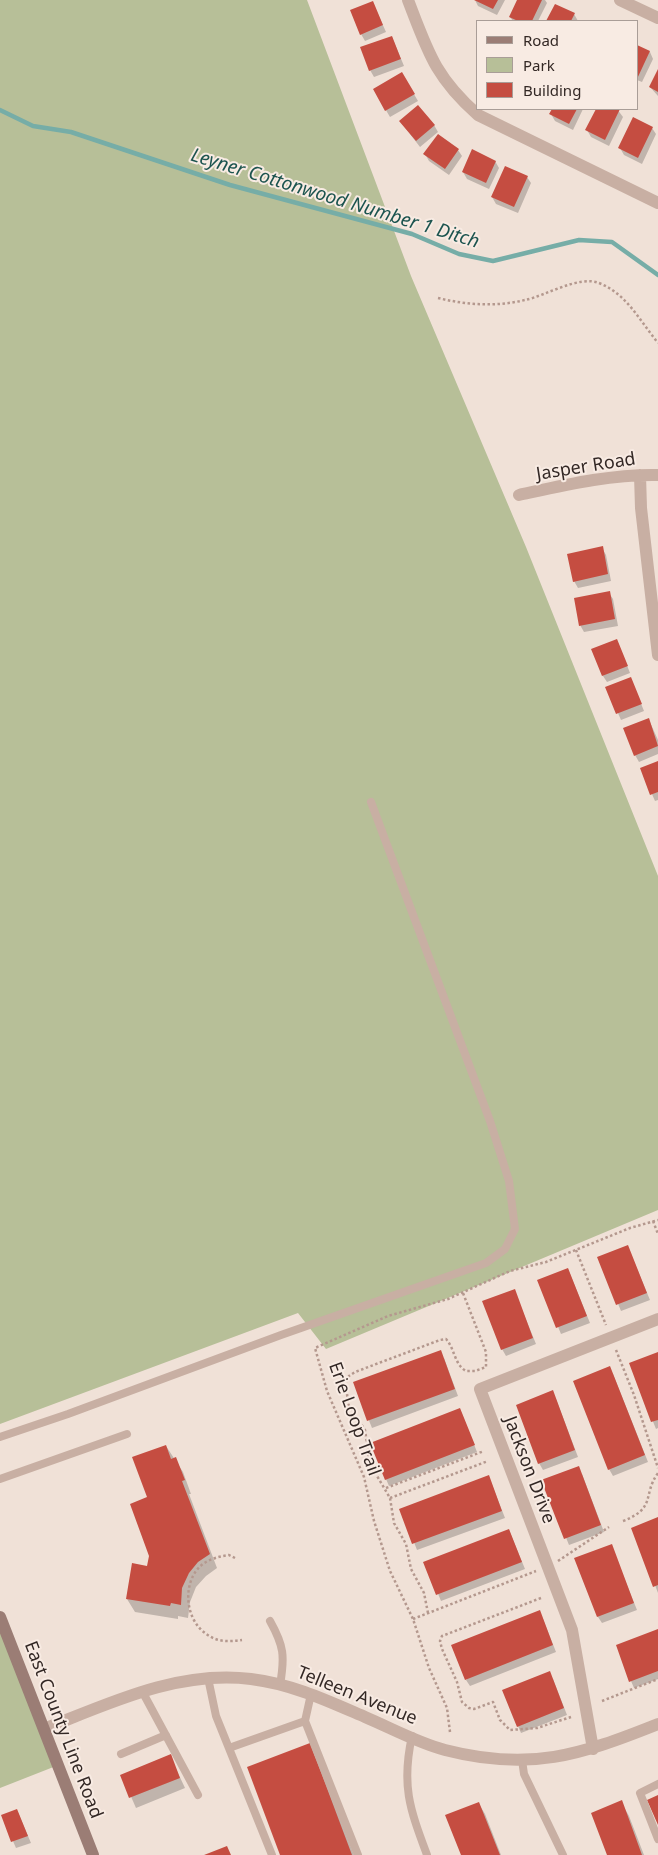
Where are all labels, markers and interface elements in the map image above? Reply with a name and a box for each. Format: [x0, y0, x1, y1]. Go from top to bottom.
legend [476, 20, 638, 110]
text: Road [523, 30, 559, 50]
text: Park [523, 55, 555, 75]
text: Building [523, 80, 581, 100]
water label: Leyner Cottonwood Number 1 Ditch [188, 144, 482, 254]
street label: Jasper Road [535, 448, 637, 486]
street label: Erie Loop Trail [323, 1359, 385, 1479]
street label: Jackson Drive [499, 1413, 559, 1527]
street label: East County Line Road [19, 1638, 107, 1822]
street label: Telleen Avenue [294, 1662, 420, 1730]

